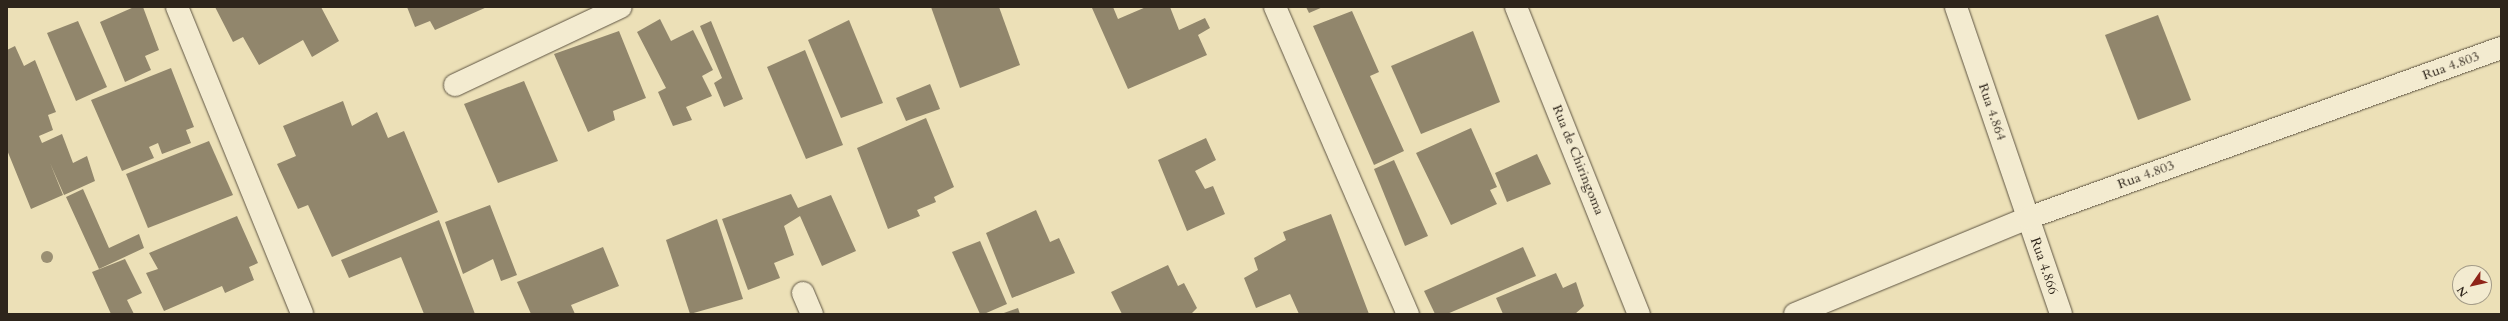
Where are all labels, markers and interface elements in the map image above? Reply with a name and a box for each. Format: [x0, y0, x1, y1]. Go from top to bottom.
street label: Rua 4.803 [2420, 48, 2482, 84]
street label: Rua 4.864 [1974, 81, 2010, 143]
street label: Rua de Chiringoma [1548, 102, 1608, 218]
street label: Rua 4.803 [2115, 157, 2177, 193]
street label: Rua 4.866 [2026, 235, 2062, 297]
north arrow [2452, 265, 2492, 305]
text: N [2454, 283, 2471, 300]

